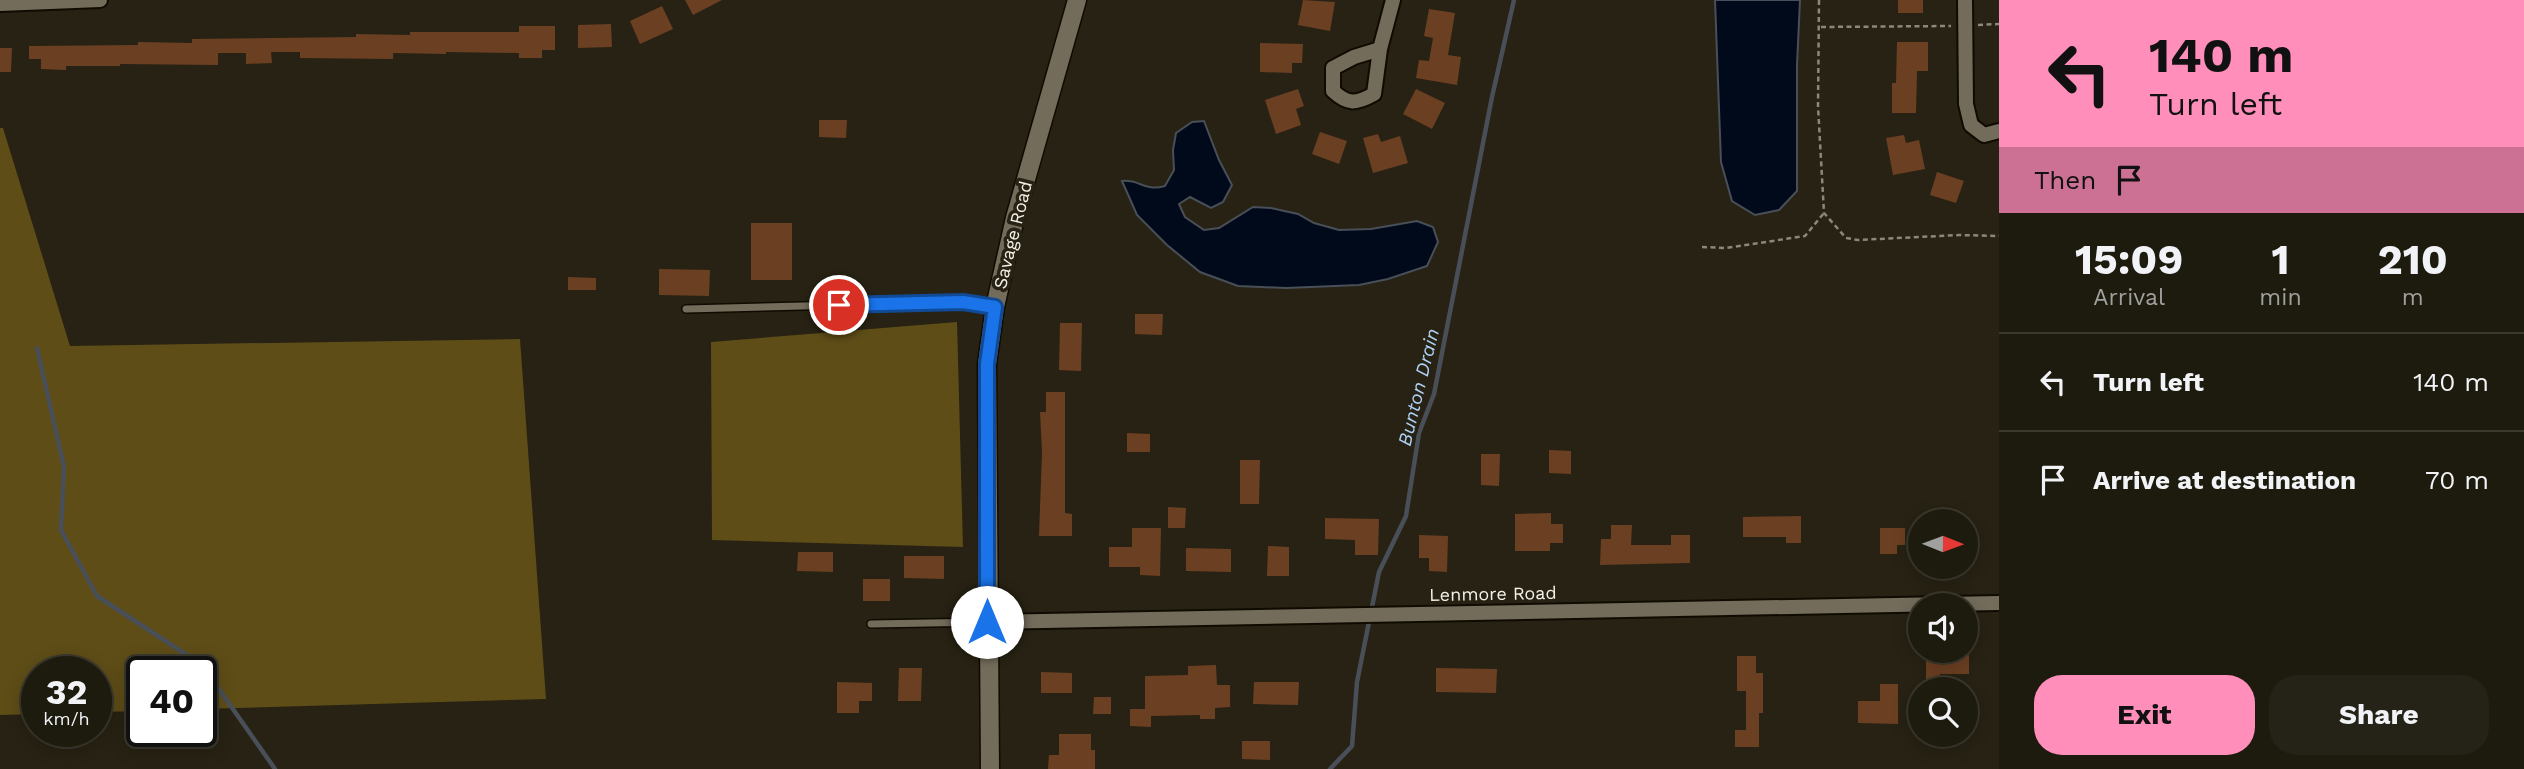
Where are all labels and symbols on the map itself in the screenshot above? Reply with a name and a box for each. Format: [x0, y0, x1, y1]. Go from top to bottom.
street label: Savage Road [989, 179, 1036, 291]
pin [809, 275, 869, 335]
water label: Bunton Drain [1393, 326, 1444, 448]
north arrow [1908, 509, 1978, 579]
street label: Lenmore Road [1429, 582, 1557, 605]
position arrow [950, 585, 1024, 659]
speed limit sign: 40 [126, 656, 217, 747]

